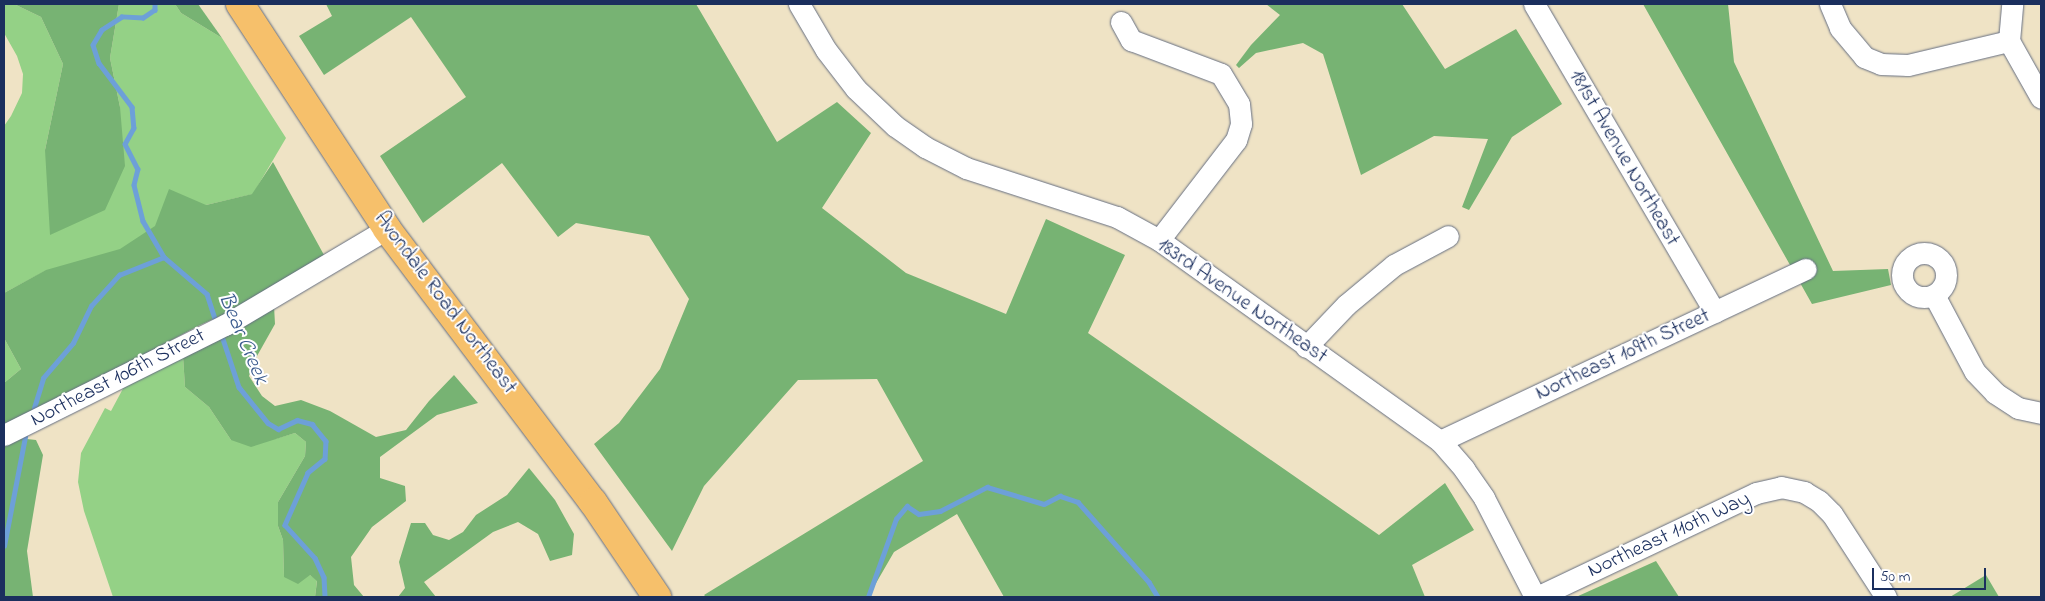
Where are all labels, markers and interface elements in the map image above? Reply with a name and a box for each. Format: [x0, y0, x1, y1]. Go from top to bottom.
street label: 181st Avenue Northeast [1563, 65, 1685, 251]
street label: Avondale Road Northeast [368, 207, 522, 399]
street label: 183rd Avenue Northeast [1152, 233, 1332, 369]
water label: Bear Creek [211, 289, 273, 389]
street label: Northeast 109th Street [1532, 304, 1714, 406]
street label: Northeast 106th Street [26, 323, 210, 433]
street label: Northeast 110th Way [1584, 486, 1754, 584]
scale bar [1875, 558, 1989, 590]
text: 50 m [1880, 566, 1910, 588]

